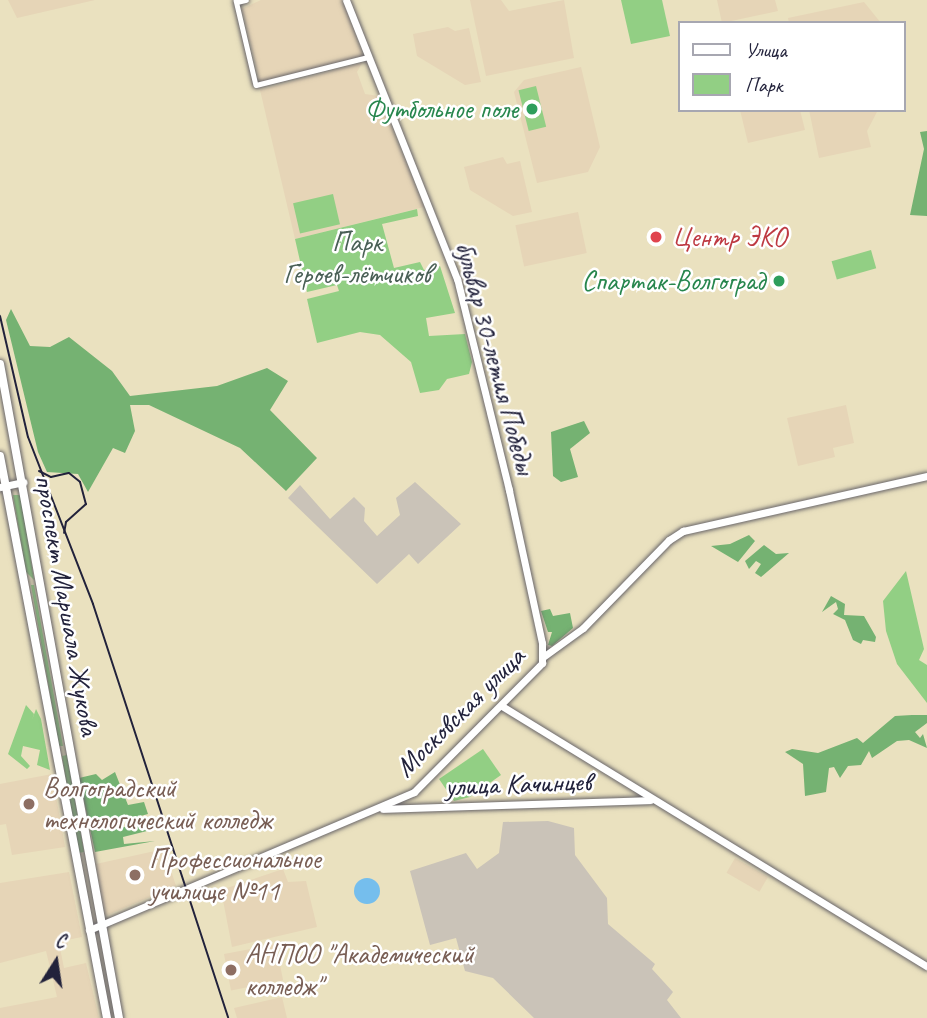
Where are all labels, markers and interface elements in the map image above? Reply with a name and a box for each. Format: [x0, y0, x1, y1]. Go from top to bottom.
legend [678, 21, 906, 112]
text: Улица [745, 37, 787, 63]
text: Парк [745, 72, 782, 98]
place label: Футбольное поле [366, 92, 518, 126]
marker: Футбольное поле [524, 101, 540, 117]
place label: Центр ЭКО [672, 220, 786, 254]
park label: Парк Героев-лётчиков [283, 225, 431, 291]
marker: Центр ЭКО [646, 227, 666, 247]
street label: бульвар 30-летия Победы [448, 238, 542, 478]
place label: Спартак-Волгоград [581, 264, 765, 298]
marker: Спартак-Волгоград [771, 273, 787, 289]
street label: проспект Маршала Жукова [28, 472, 106, 738]
street label: Московская улица [388, 640, 532, 784]
street label: улица Качинцев [444, 765, 592, 803]
place label: Волгоградский технологический колледж [43, 771, 272, 837]
marker: Волгоградский технологический колледж [21, 796, 37, 812]
place label: Профессиональное училище №11 [149, 842, 321, 908]
marker: Профессиональное училище №11 [127, 867, 143, 883]
north arrow [21, 927, 91, 997]
text: С [53, 929, 67, 954]
place label: АНПОО "Академический колледж" [245, 937, 474, 1003]
marker: АНПОО "Академический колледж" [223, 962, 239, 978]

